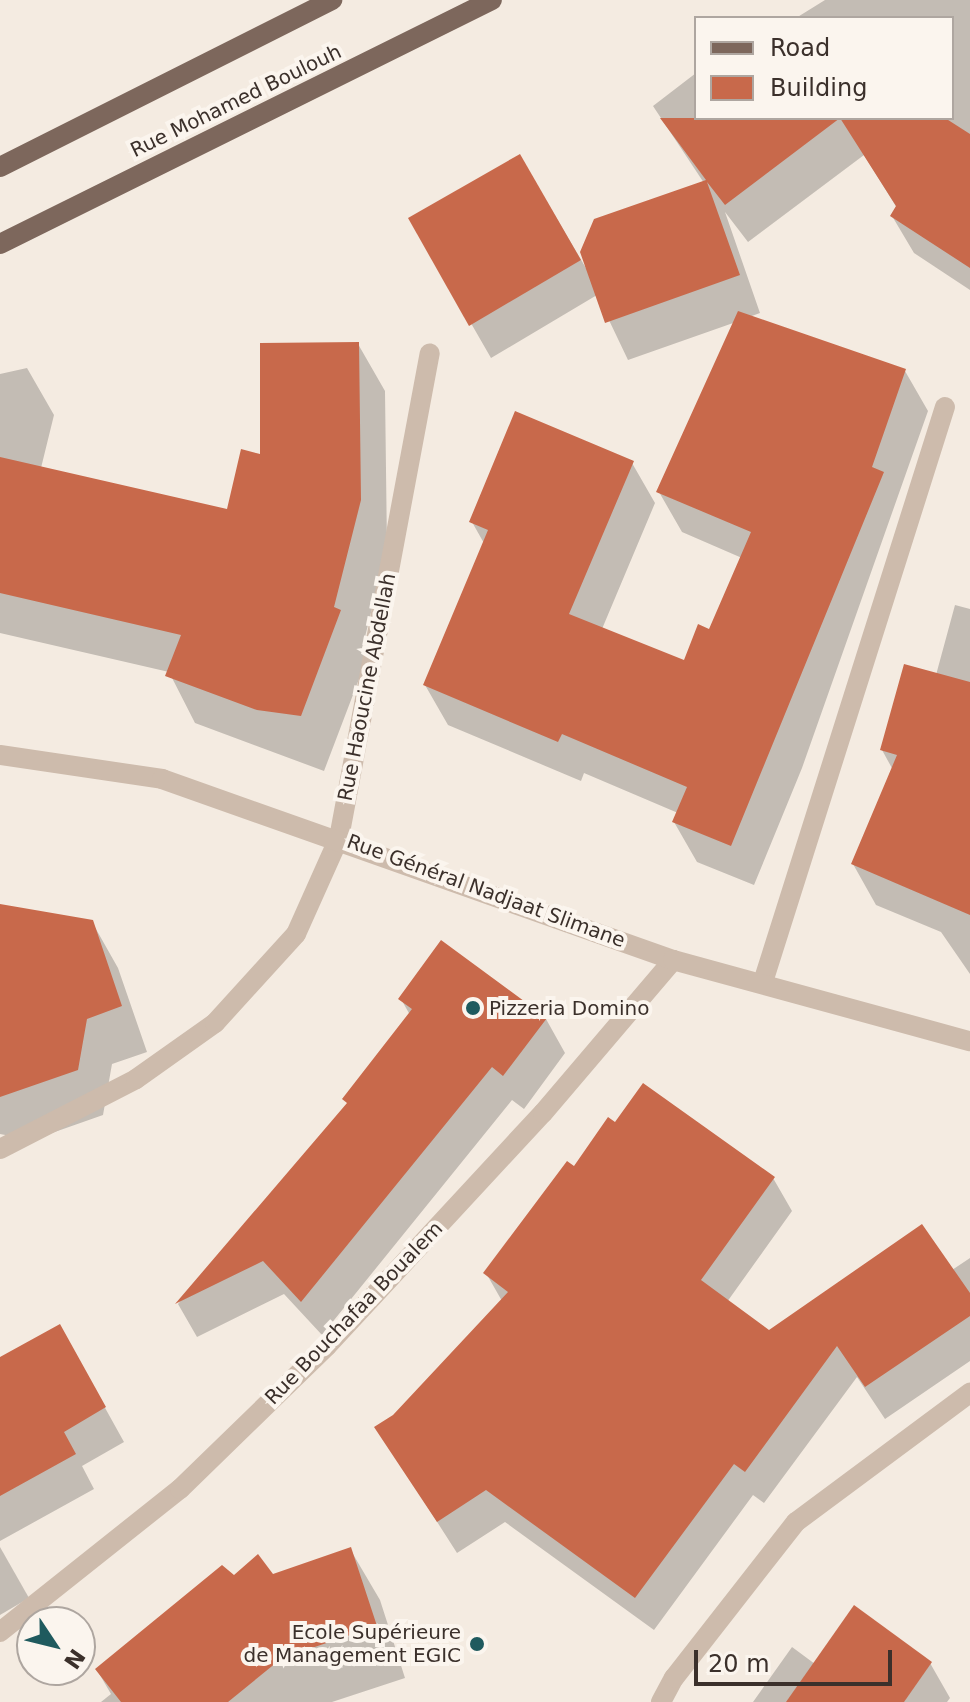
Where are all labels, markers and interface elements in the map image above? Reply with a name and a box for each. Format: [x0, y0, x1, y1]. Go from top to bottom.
legend [694, 16, 954, 120]
text: Road [770, 34, 830, 62]
street label: Rue Mohamed Boulouh [127, 39, 345, 163]
text: Building [770, 74, 867, 102]
street label: Rue Haoucine Abdellah [333, 571, 401, 803]
street label: Rue Général Nadjaat Slimane [344, 829, 628, 953]
place label: Pizzeria Domino [489, 996, 649, 1020]
marker: Pizzeria Domino [464, 999, 482, 1017]
street label: Rue Bouchafaa Boualem [260, 1217, 448, 1409]
north arrow [16, 1606, 96, 1686]
place label: Ecole Supérieure de Management EGIC [244, 1620, 461, 1667]
scale bar [698, 1634, 896, 1684]
marker: Ecole Supérieure de Management EGIC [468, 1635, 486, 1653]
text: N [59, 1644, 90, 1674]
text: 20 m [708, 1650, 770, 1678]

